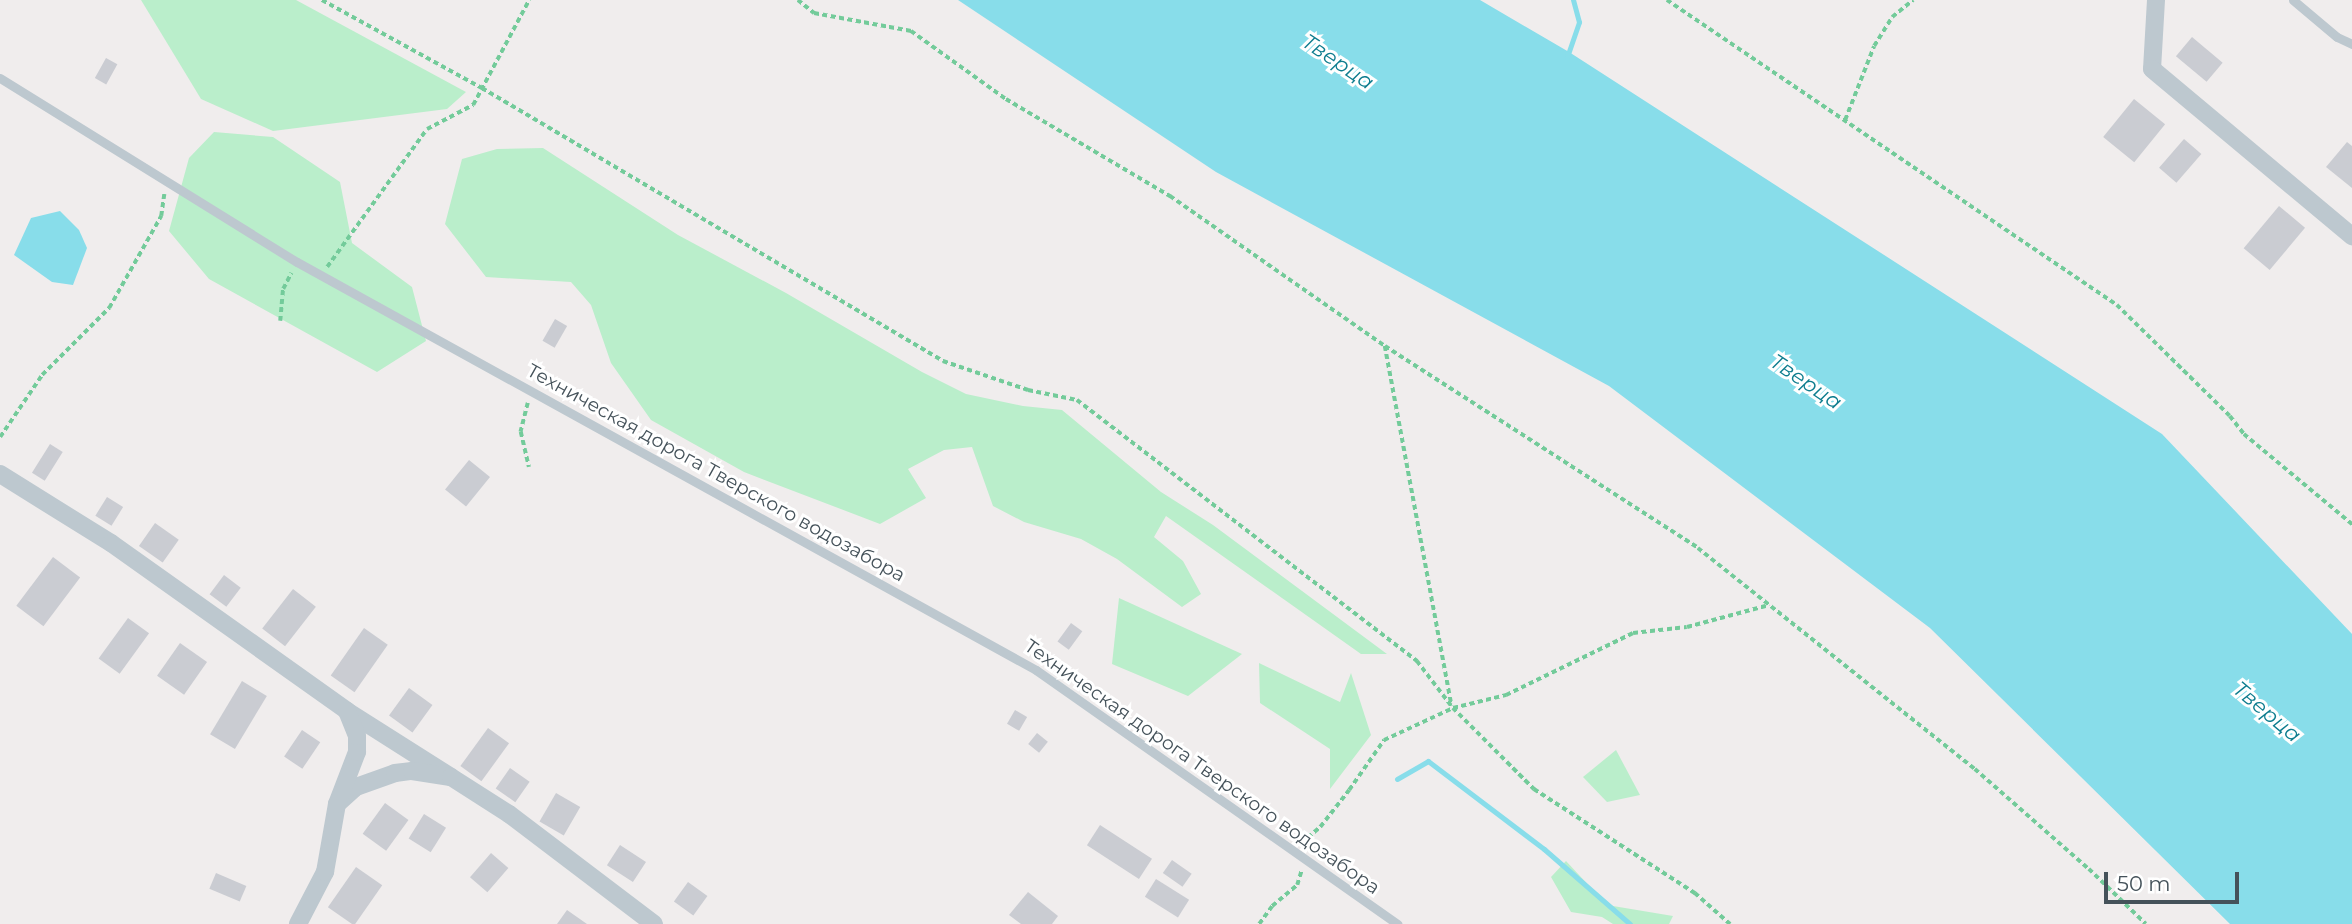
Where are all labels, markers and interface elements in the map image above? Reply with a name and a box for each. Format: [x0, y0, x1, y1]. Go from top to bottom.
water label: Тверца [1297, 29, 1379, 95]
water label: Тверца [1765, 349, 1847, 415]
street label: Техническая дорога Тверского водозабора [523, 359, 909, 587]
street label: Техническая дорога Тверского водозабора [1020, 635, 1384, 899]
water label: Тверца [2228, 676, 2306, 748]
scale bar [2107, 858, 2242, 902]
text: 50 m [2117, 871, 2171, 896]

